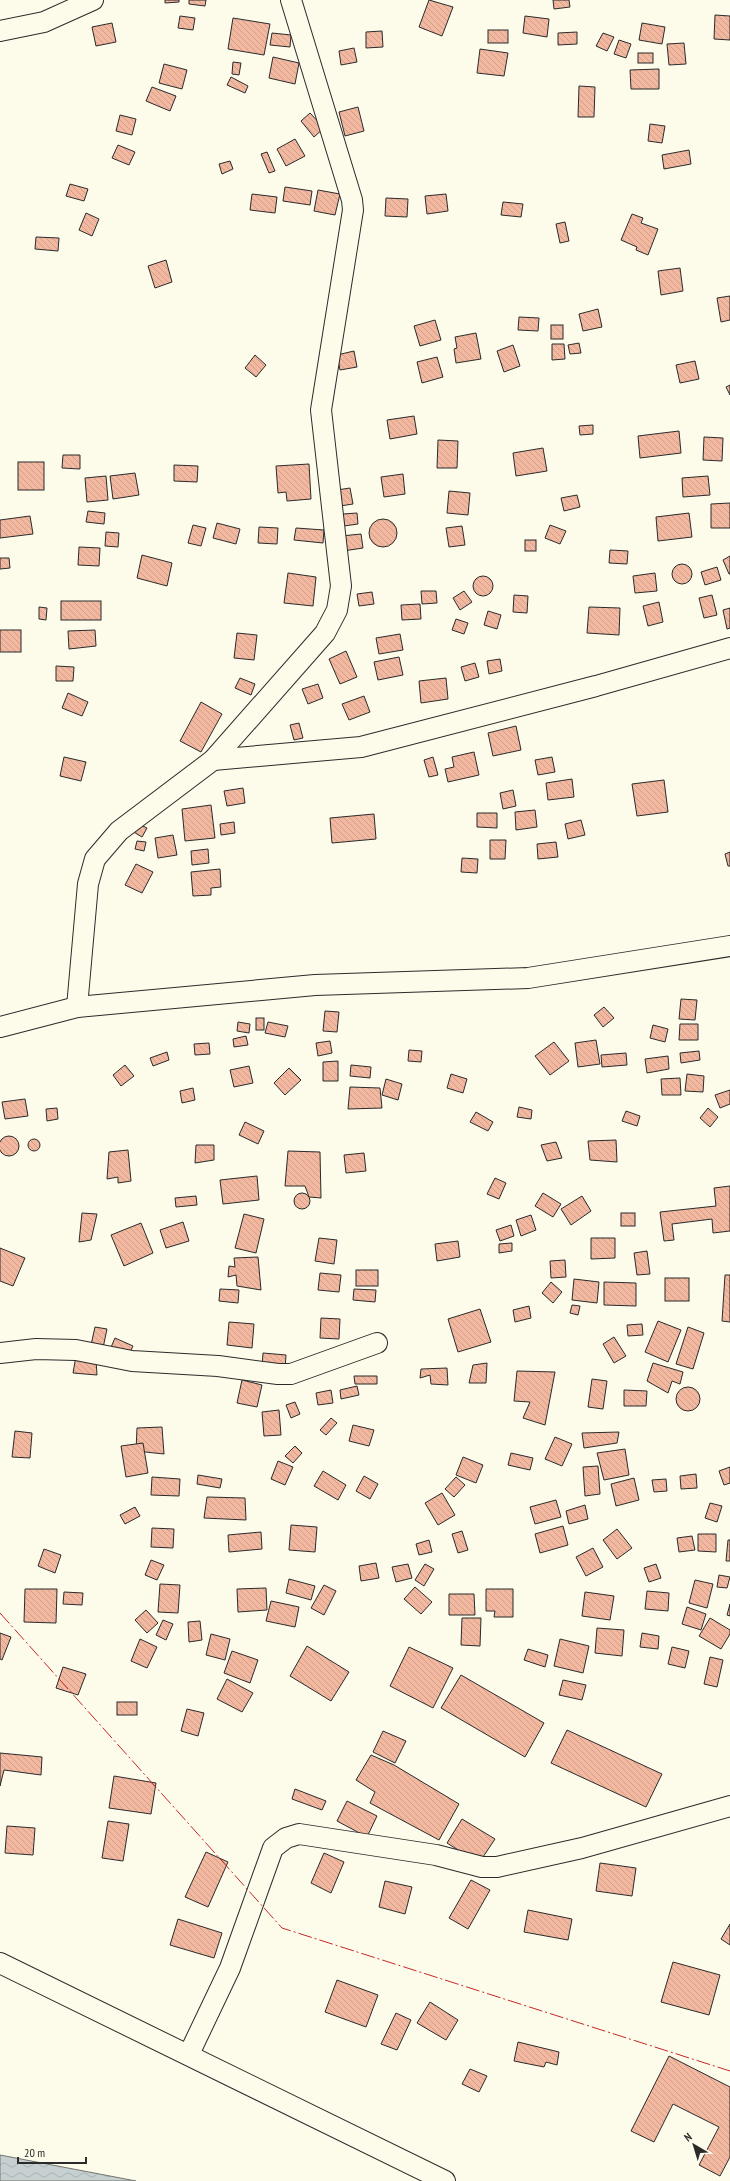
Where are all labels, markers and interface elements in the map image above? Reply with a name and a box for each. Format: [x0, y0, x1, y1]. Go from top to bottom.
north arrow [674, 2125, 714, 2165]
text: N [681, 2130, 695, 2144]
scale bar [18, 2139, 86, 2165]
text: 20 m [24, 2145, 45, 2160]

